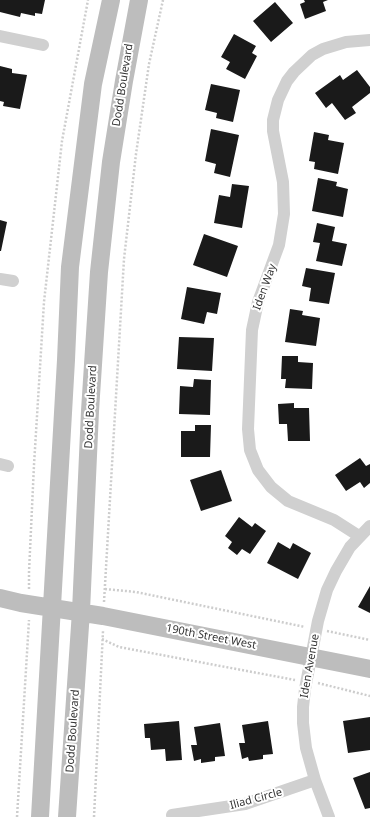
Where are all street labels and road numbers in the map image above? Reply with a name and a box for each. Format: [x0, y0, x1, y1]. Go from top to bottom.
street label: Dodd Boulevard [110, 43, 136, 127]
street label: Iden Way [251, 262, 279, 312]
street label: Dodd Boulevard [82, 365, 100, 449]
street label: 190th Street West [165, 622, 257, 652]
street label: Iden Avenue [298, 633, 322, 699]
street label: Dodd Boulevard [64, 689, 82, 773]
street label: Iliad Circle [228, 786, 284, 812]

